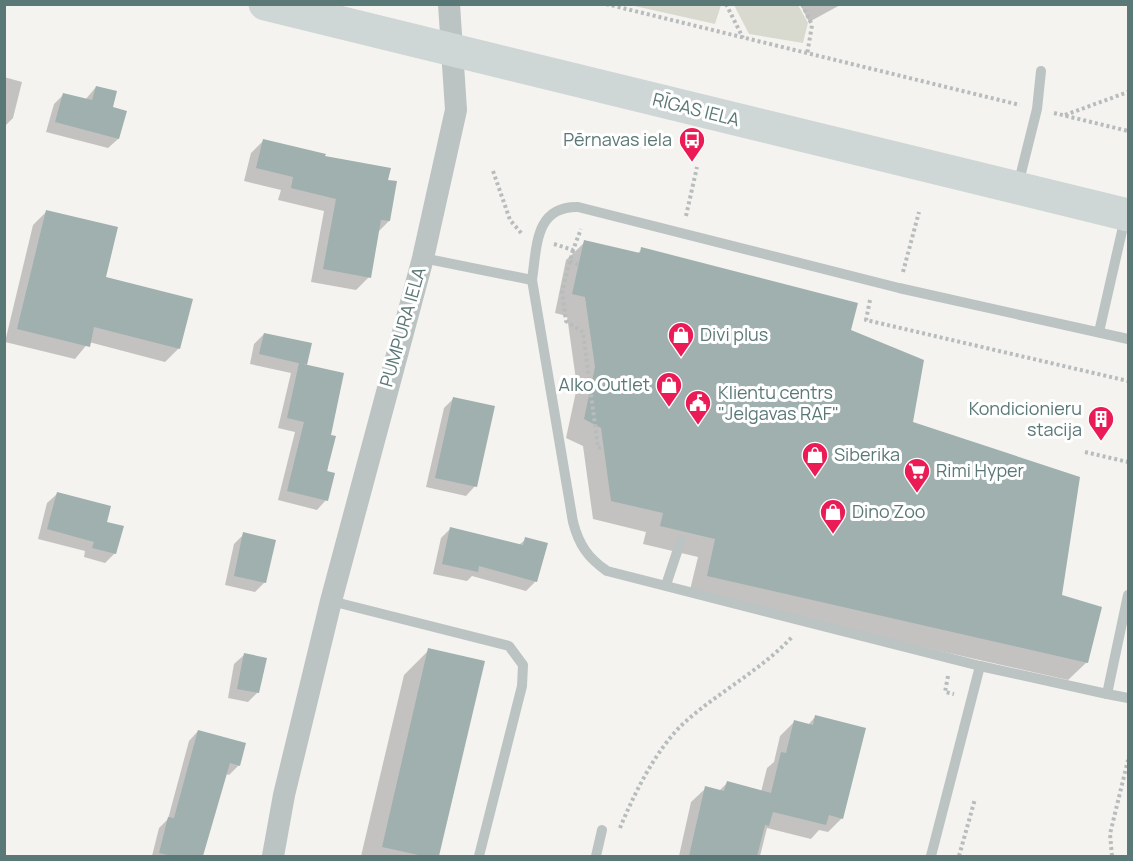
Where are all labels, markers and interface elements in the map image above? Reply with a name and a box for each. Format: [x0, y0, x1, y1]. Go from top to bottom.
street label: RĪGAS IELA [650, 87, 743, 132]
bus stop icon: Pērnavas iela [677, 125, 707, 163]
place label: Pērnavas iela [563, 127, 672, 151]
street label: PUMPURA IELA [373, 263, 431, 389]
shop icon: Divi plus [666, 320, 696, 358]
place label: Divi plus [700, 322, 768, 346]
shop icon: Alko Outlet [654, 370, 684, 408]
place label: Alko Outlet [559, 372, 650, 396]
place label: Klientu centrs "Jelgavas RAF" [718, 380, 839, 425]
public building icon: Klientu centrs "Jelgavas RAF" [683, 388, 713, 426]
place label: Kondicionieru stacija [969, 396, 1082, 441]
building icon: Kondicionieru stacija [1086, 404, 1116, 442]
shop icon: Siberika [800, 440, 830, 478]
place label: Siberika [834, 442, 900, 466]
supermarket icon: Rimi Hyper [902, 456, 932, 494]
place label: Rimi Hyper [936, 458, 1025, 482]
shop icon: Dino Zoo [818, 497, 848, 535]
place label: Dino Zoo [852, 499, 926, 523]

